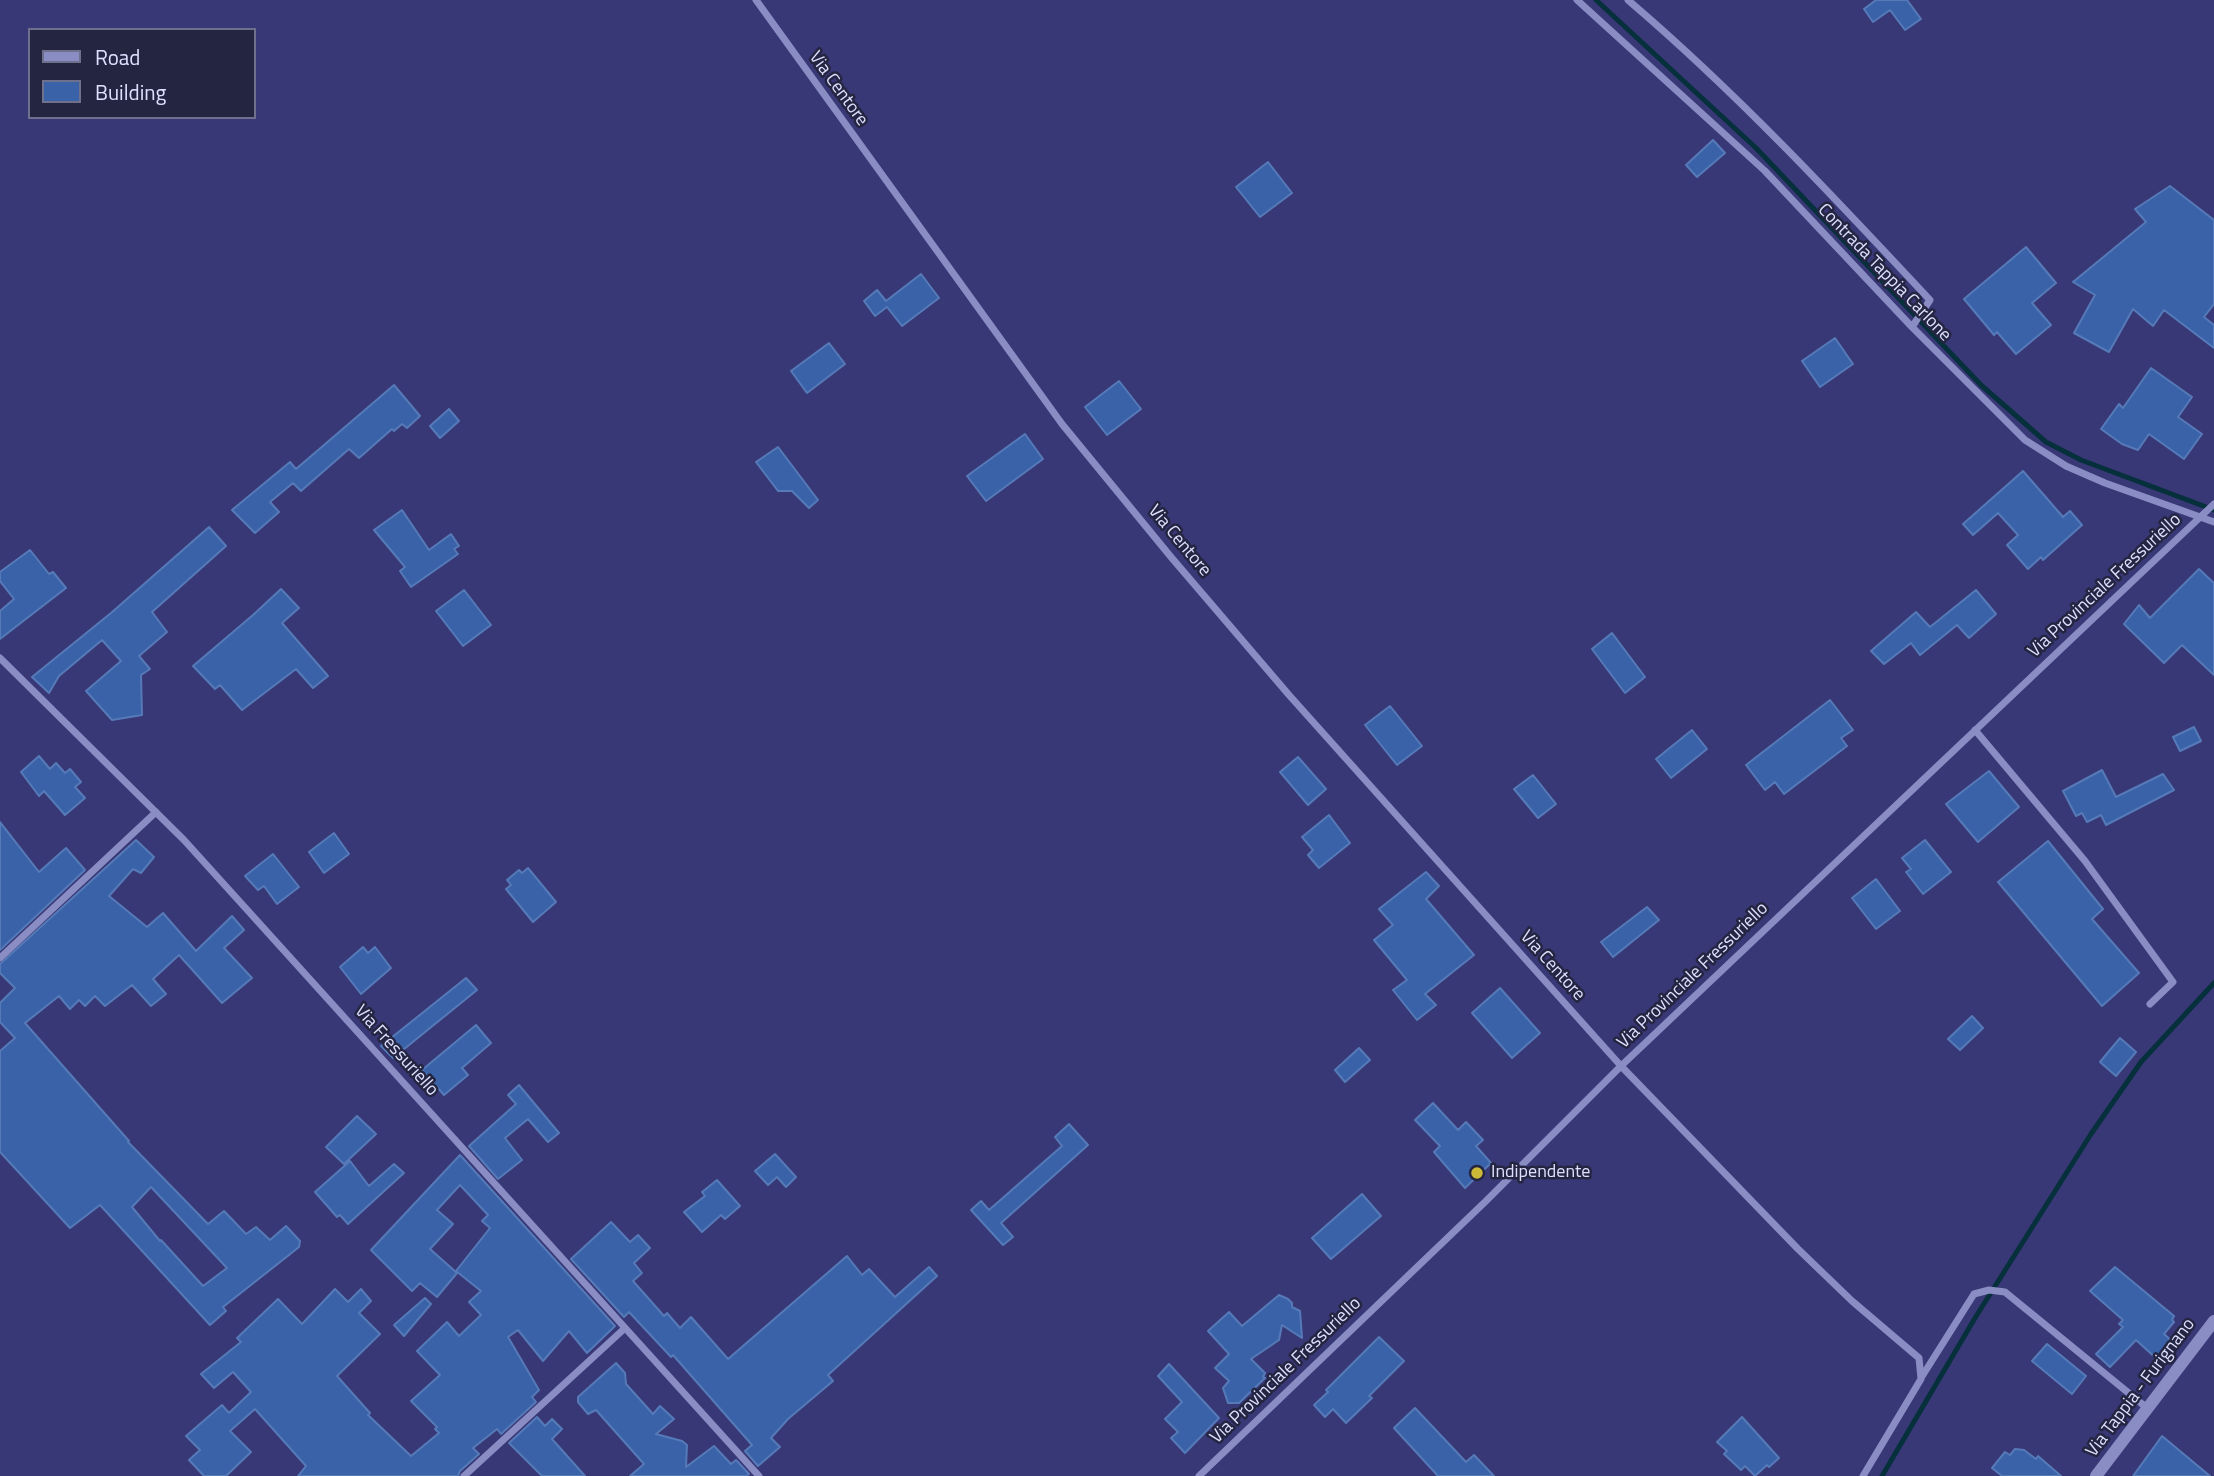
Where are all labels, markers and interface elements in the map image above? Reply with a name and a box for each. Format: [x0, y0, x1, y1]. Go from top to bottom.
legend [28, 28, 256, 119]
text: Road [95, 41, 140, 73]
street label: Via Centore [804, 48, 872, 130]
text: Building [95, 76, 166, 108]
street label: Contrada Tappia Carlone [1813, 200, 1955, 346]
street label: Via Centore [1143, 501, 1215, 581]
street label: Via Provinciale Fressuriello [2024, 509, 2186, 663]
street label: Via Provinciale Fressuriello [1613, 898, 1773, 1054]
street label: Via Centore [1515, 927, 1589, 1005]
street label: Via Fressuriello [349, 1001, 443, 1101]
place label: Indipendente [1491, 1162, 1590, 1184]
marker: Indipendente [1469, 1165, 1485, 1181]
street label: Via Provinciale Fressuriello [1206, 1293, 1366, 1449]
street label: Via Tappia - Furignano [2082, 1314, 2200, 1462]

